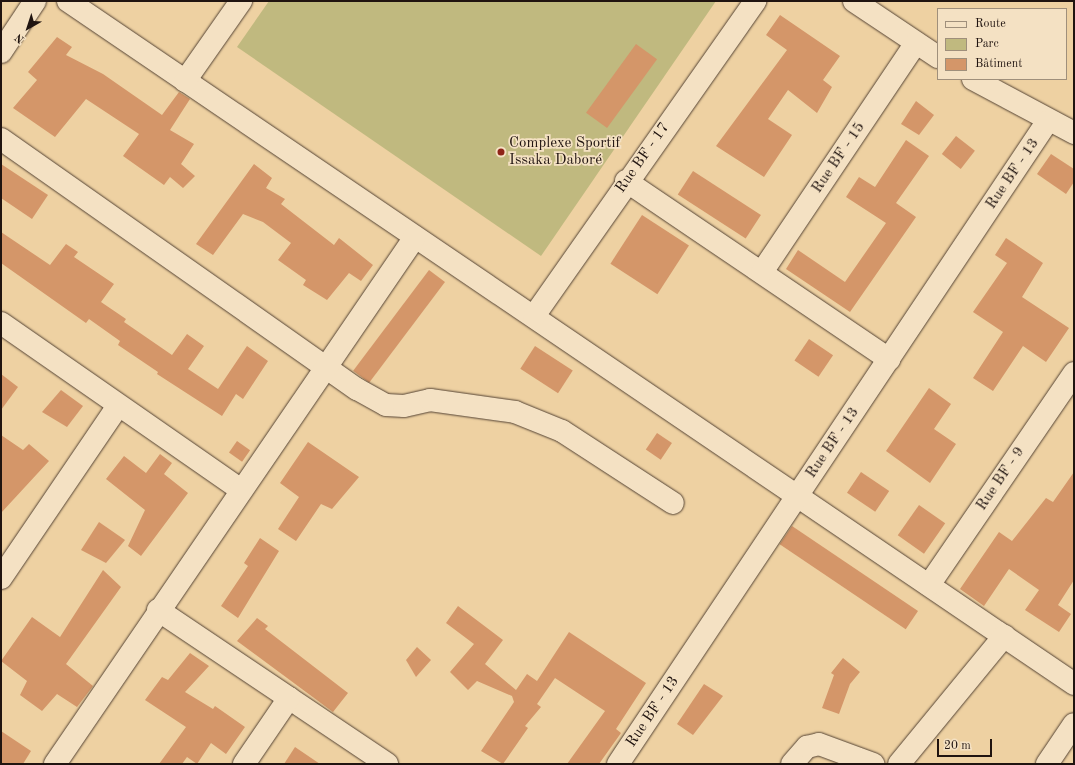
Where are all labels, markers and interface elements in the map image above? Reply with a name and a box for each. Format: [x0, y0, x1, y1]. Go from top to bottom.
north arrow [8, 8, 48, 48]
legend [937, 8, 1067, 80]
text: Route [975, 18, 1006, 30]
text: N [13, 31, 27, 45]
text: Parc [975, 38, 999, 50]
text: Bâtiment [975, 58, 1022, 70]
street label: Rue BF - 17 [612, 119, 674, 197]
street label: Rue BF - 15 [809, 119, 869, 197]
place label: Complexe Sportif Issaka Daboré [509, 134, 621, 169]
street label: Rue BF - 13 [983, 135, 1043, 213]
marker: Complexe Sportif Issaka Daboré [496, 147, 506, 157]
street label: Rue BF - 13 [803, 404, 863, 482]
street label: Rue BF - 9 [973, 444, 1029, 514]
street label: Rue BF - 13 [623, 673, 683, 751]
scale bar [939, 731, 994, 757]
text: 20 m [944, 740, 971, 752]

